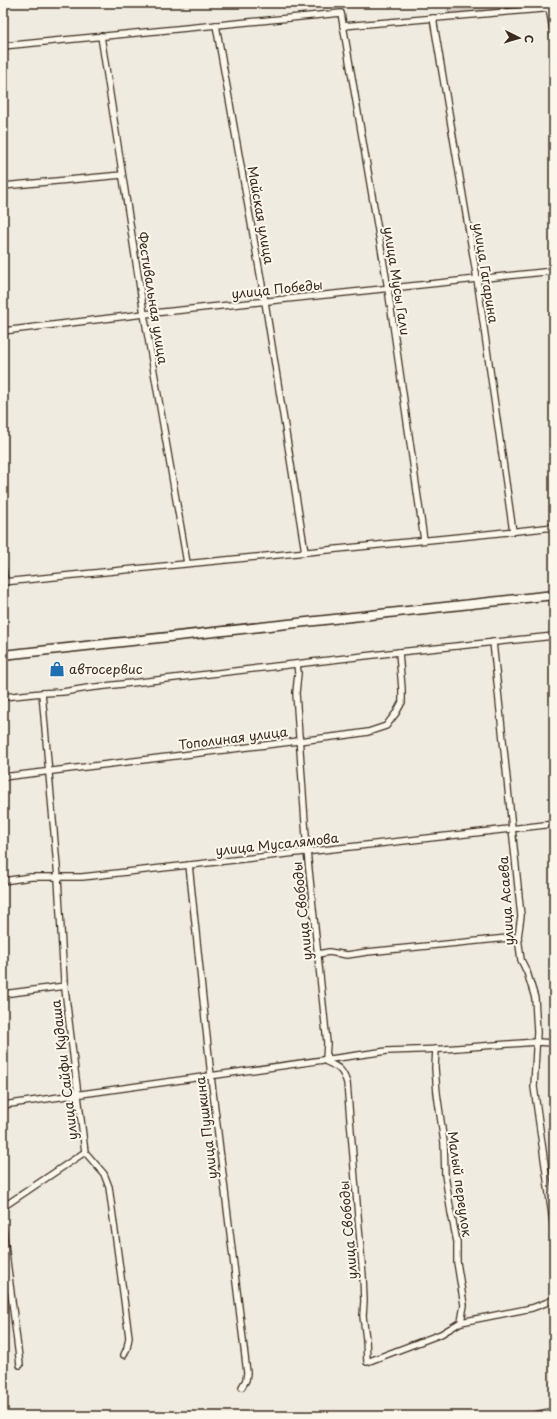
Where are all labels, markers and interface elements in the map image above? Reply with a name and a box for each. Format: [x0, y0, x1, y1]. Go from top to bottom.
north arrow [499, 18, 539, 58]
text: С [521, 34, 538, 44]
street label: Майская улица [244, 164, 280, 266]
street label: улица Гагарина [469, 221, 504, 325]
street label: улица Мусы Гали [380, 225, 415, 337]
street label: Фестивальная улица [134, 230, 173, 366]
street label: улица Победы [230, 274, 324, 303]
place label: автосервис [69, 659, 143, 678]
shop icon: автосервис [48, 660, 66, 678]
street label: Тополиная улица [177, 721, 289, 754]
street label: улица Мусалямова [214, 827, 340, 859]
street label: улица Асаева [493, 855, 518, 946]
street label: улица Свободы [287, 861, 316, 961]
street label: улица Сайфи Кудаша [45, 998, 82, 1141]
street label: улица Пушкина [190, 1075, 221, 1180]
street label: Малый переулок [444, 1130, 477, 1238]
street label: улица Свободы [334, 1180, 361, 1280]

